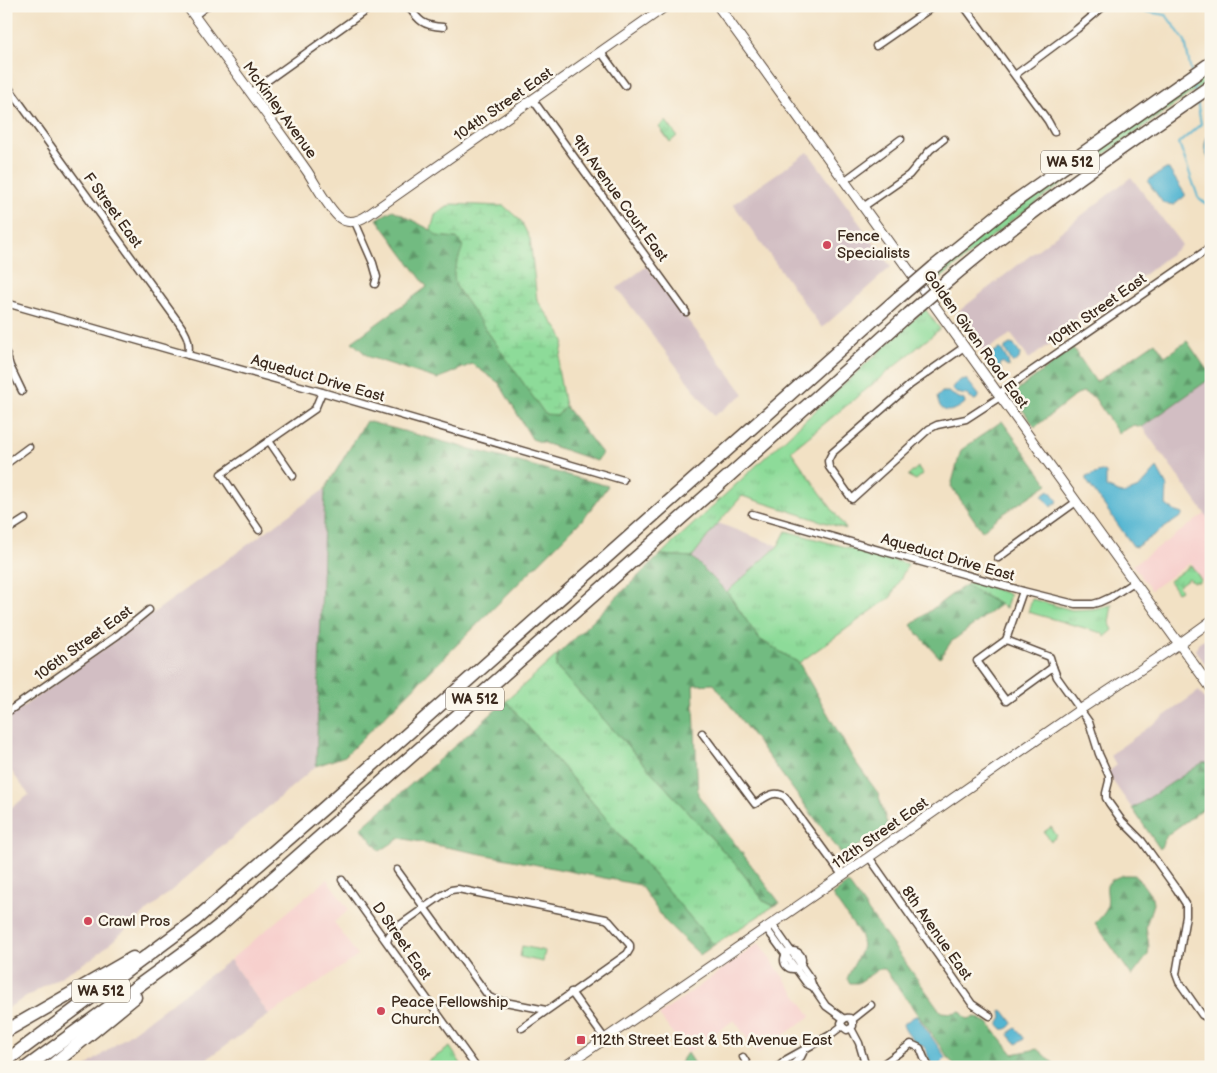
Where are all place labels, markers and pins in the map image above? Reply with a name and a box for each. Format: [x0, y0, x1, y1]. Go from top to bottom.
place label: Fence Specialists [837, 227, 910, 263]
marker: Fence Specialists [821, 239, 833, 251]
place label: Crawl Pros [98, 912, 171, 931]
marker: Crawl Pros [82, 915, 94, 927]
place label: Peace Fellowship Church [391, 993, 509, 1029]
marker: Peace Fellowship Church [375, 1005, 387, 1017]
place label: 112th Street East & 5th Avenue East [591, 1031, 833, 1050]
marker: 112th Street East & 5th Avenue East [575, 1034, 587, 1046]

